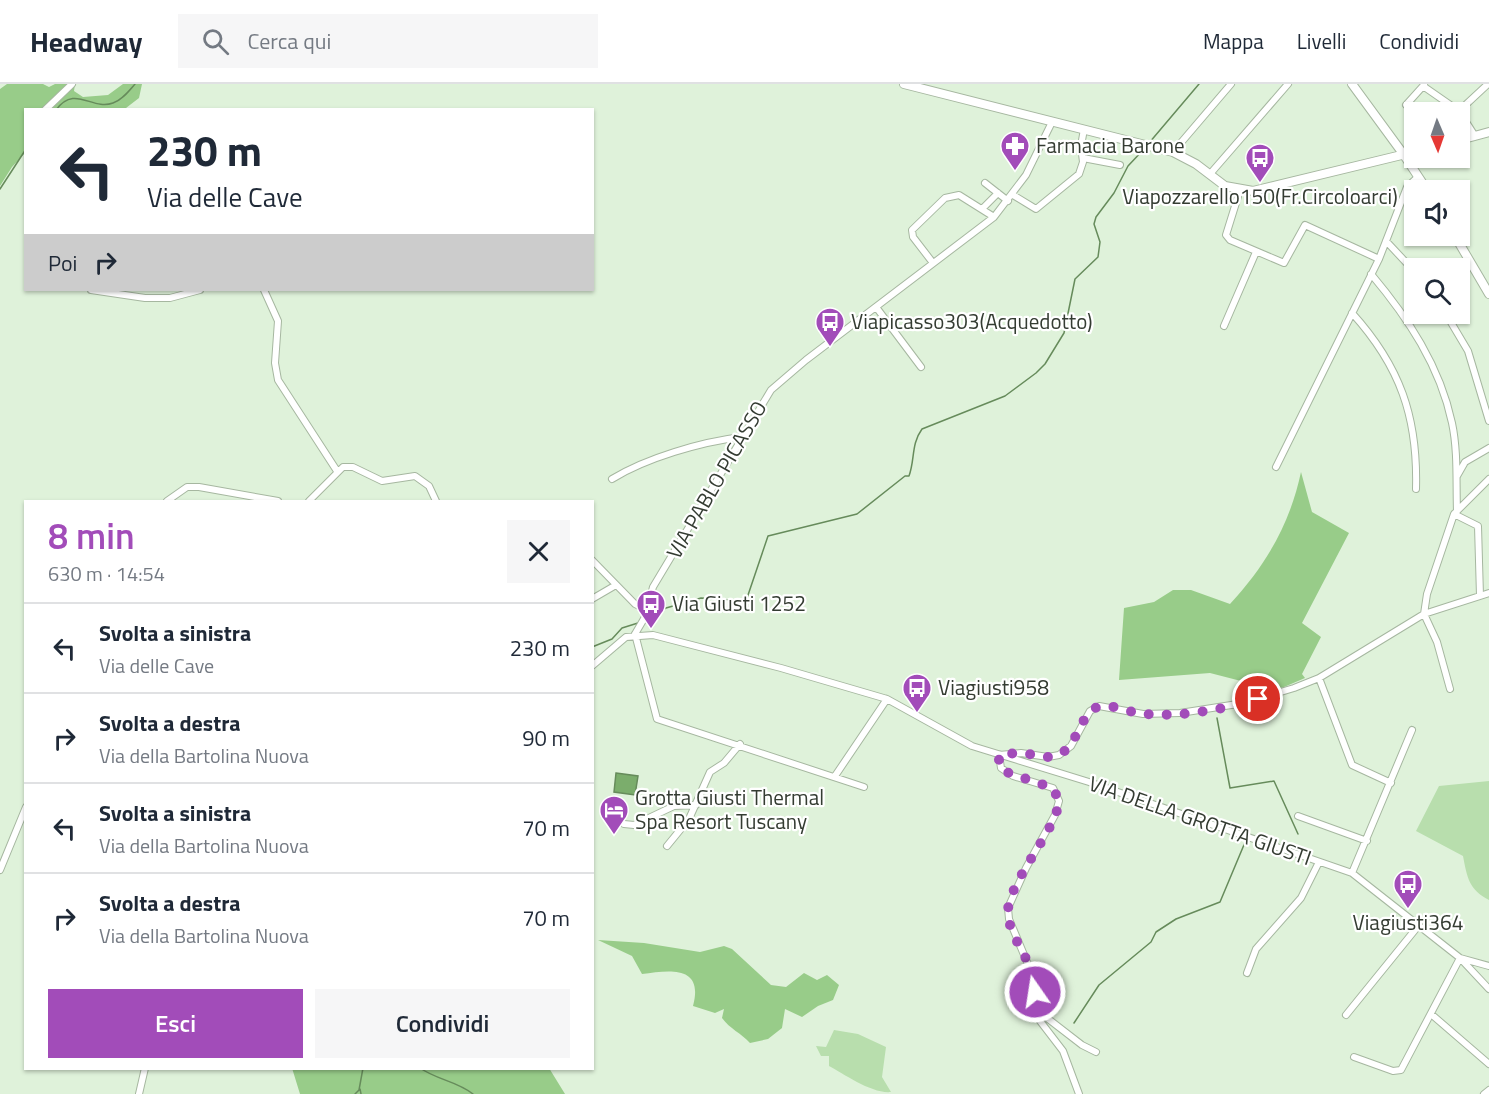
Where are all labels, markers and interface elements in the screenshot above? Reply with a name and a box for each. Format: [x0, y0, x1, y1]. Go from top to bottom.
search box [178, 14, 598, 68]
text: Headway [30, 20, 142, 63]
text: Cerca qui [247, 24, 331, 58]
icon: search [199, 25, 232, 58]
text: Mappa [1203, 25, 1264, 57]
text: Livelli [1297, 25, 1346, 57]
text: Condividi [1379, 25, 1459, 57]
north arrow [1404, 102, 1470, 168]
map controls [1404, 102, 1470, 324]
text: 230 m [147, 118, 262, 182]
place label: Farmacia Barone [1036, 129, 1185, 161]
pharmacy icon: Farmacia Barone [999, 130, 1031, 172]
icon: left [48, 132, 126, 210]
bus stop icon: Viapozzarello150(Fr.Circoloarci) [1244, 142, 1276, 184]
text: Via delle Cave [147, 176, 303, 217]
place label: Viapozzarello150(Fr.Circoloarci) [1122, 180, 1398, 212]
button: sound [1404, 180, 1470, 246]
text: Poi [48, 246, 77, 280]
icon: right [89, 246, 122, 279]
button: search [1404, 258, 1470, 324]
place label: Viapicasso303(Acquedotto) [851, 305, 1092, 337]
bus stop icon: Viapicasso303(Acquedotto) [814, 306, 846, 348]
street label: VIA PABLO PICASSO [658, 394, 774, 565]
text: 8 min [48, 508, 135, 563]
button: close [507, 520, 570, 583]
text: 630 m · 14:54 [48, 558, 165, 589]
place label: Via Giusti 1252 [672, 587, 806, 619]
bus stop icon: Via Giusti 1252 [635, 588, 667, 630]
text: Svolta a sinistra [99, 616, 251, 650]
text: 230 m [510, 631, 570, 665]
icon: left [48, 632, 81, 665]
text: Via delle Cave [99, 650, 214, 681]
place label: Viagiusti958 [938, 671, 1049, 703]
bus stop icon: Viagiusti958 [901, 672, 933, 714]
pin [1232, 673, 1283, 724]
icon: arrive [1241, 682, 1274, 715]
text: Svolta a destra [99, 706, 241, 740]
text: 90 m [522, 721, 570, 755]
icon: right [48, 722, 81, 755]
text: Via della Bartolina Nuova [99, 740, 309, 771]
street label: VIA DELLA GROTTA GIUSTI [1085, 767, 1316, 873]
place label: Grotta Giusti Thermal Spa Resort Tuscany [635, 781, 824, 837]
hotel icon: Grotta Giusti Thermal Spa Resort Tuscany [598, 794, 630, 836]
text: Svolta a sinistra [99, 796, 251, 830]
text: 70 m [522, 811, 570, 845]
icon: left [48, 812, 81, 845]
text: Via della Bartolina Nuova [99, 830, 309, 861]
bus stop icon: Viagiusti364 [1392, 868, 1424, 910]
text: Svolta a destra [99, 886, 241, 920]
text: 70 m [522, 901, 570, 935]
icon: right [48, 902, 81, 935]
place label: Viagiusti364 [1353, 906, 1463, 938]
text: Via della Bartolina Nuova [99, 920, 309, 951]
position arrow [1003, 960, 1067, 1024]
button: Esci [48, 989, 303, 1058]
button: Condividi [315, 989, 570, 1058]

